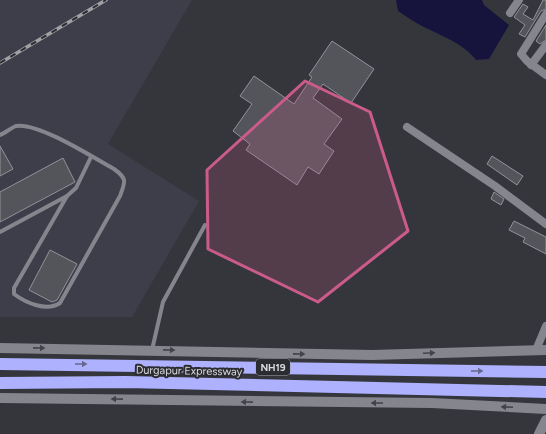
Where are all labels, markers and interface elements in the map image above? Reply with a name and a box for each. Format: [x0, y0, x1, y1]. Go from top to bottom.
one-way arrow [33, 345, 46, 351]
one-way arrow [163, 347, 176, 353]
one-way arrow [293, 350, 305, 357]
one-way arrow [423, 350, 435, 357]
road number: NH19 [256, 359, 290, 375]
one-way arrow [75, 361, 88, 367]
street label: Durgapur Expressway [136, 364, 243, 378]
one-way arrow [471, 368, 484, 374]
one-way arrow [110, 396, 123, 402]
one-way arrow [240, 399, 253, 405]
one-way arrow [370, 400, 383, 406]
one-way arrow [500, 404, 513, 410]

